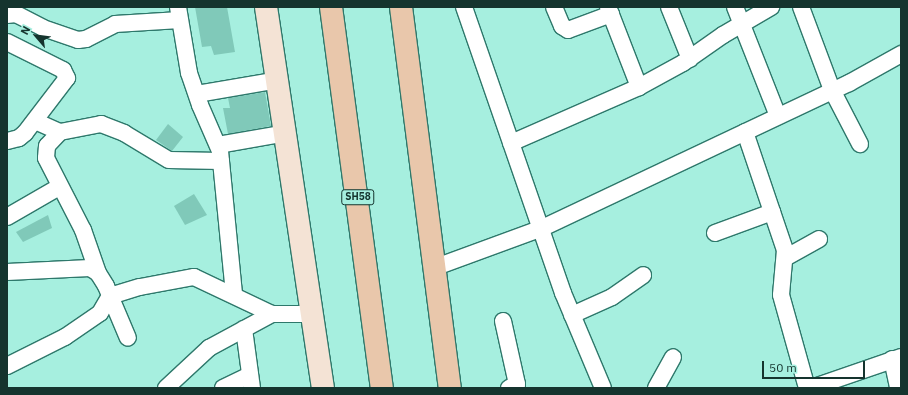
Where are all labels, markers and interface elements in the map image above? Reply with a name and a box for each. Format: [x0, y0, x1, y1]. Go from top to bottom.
north arrow [16, 16, 56, 56]
text: N [17, 24, 33, 37]
road number: SH58 [341, 189, 375, 205]
scale bar [764, 353, 867, 379]
text: 50 m [769, 360, 797, 375]

